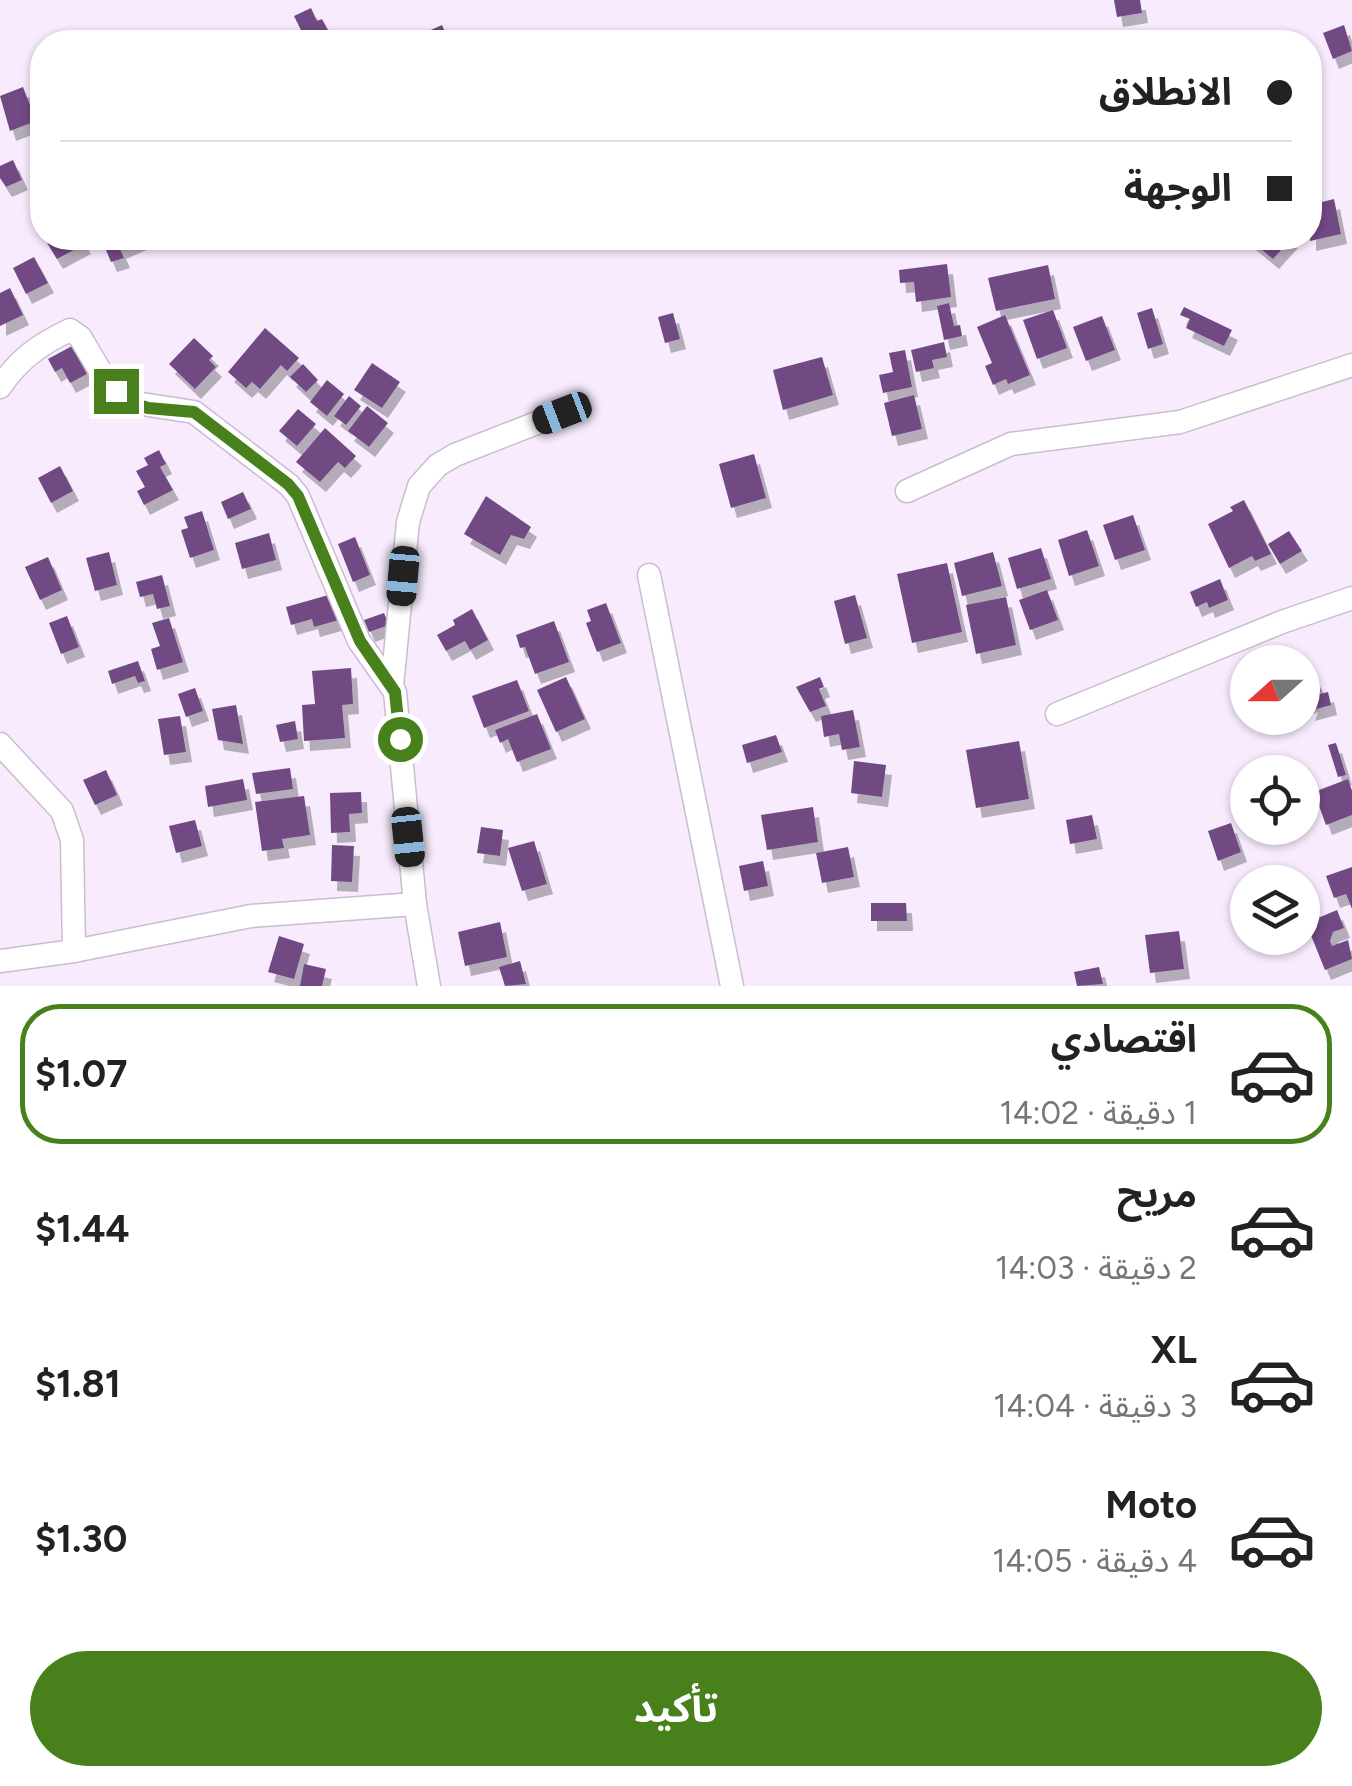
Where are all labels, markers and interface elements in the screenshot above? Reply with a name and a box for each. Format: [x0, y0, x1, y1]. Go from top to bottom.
text: الانطلاق [1099, 69, 1232, 115]
text: الوجهة [1124, 165, 1232, 211]
route end [94, 369, 139, 414]
car [529, 388, 595, 438]
car [385, 545, 421, 607]
north arrow [1230, 645, 1320, 735]
map controls [1230, 645, 1320, 955]
route start [378, 717, 423, 762]
button: locate [1230, 755, 1320, 845]
car [390, 806, 426, 868]
button: layers [1230, 865, 1320, 955]
text: اقتصادي [1051, 1016, 1197, 1062]
icon: car [1227, 1029, 1317, 1119]
text: $1.07 [35, 1051, 127, 1097]
text: 1 دقيقة · 14:02 [999, 1094, 1197, 1132]
text: مريح [1117, 1171, 1197, 1217]
icon: car [1227, 1184, 1317, 1274]
text: $1.44 [35, 1206, 130, 1252]
text: 2 دقيقة · 14:03 [995, 1249, 1197, 1287]
text: XL [1151, 1327, 1197, 1373]
icon: car [1227, 1339, 1317, 1429]
text: $1.81 [35, 1361, 121, 1407]
text: 3 دقيقة · 14:04 [993, 1387, 1197, 1425]
text: Moto [1105, 1482, 1197, 1528]
icon: car [1227, 1494, 1317, 1584]
text: $1.30 [35, 1516, 127, 1562]
text: 4 دقيقة · 14:05 [992, 1542, 1197, 1580]
button: تأكيد [30, 1651, 1322, 1766]

